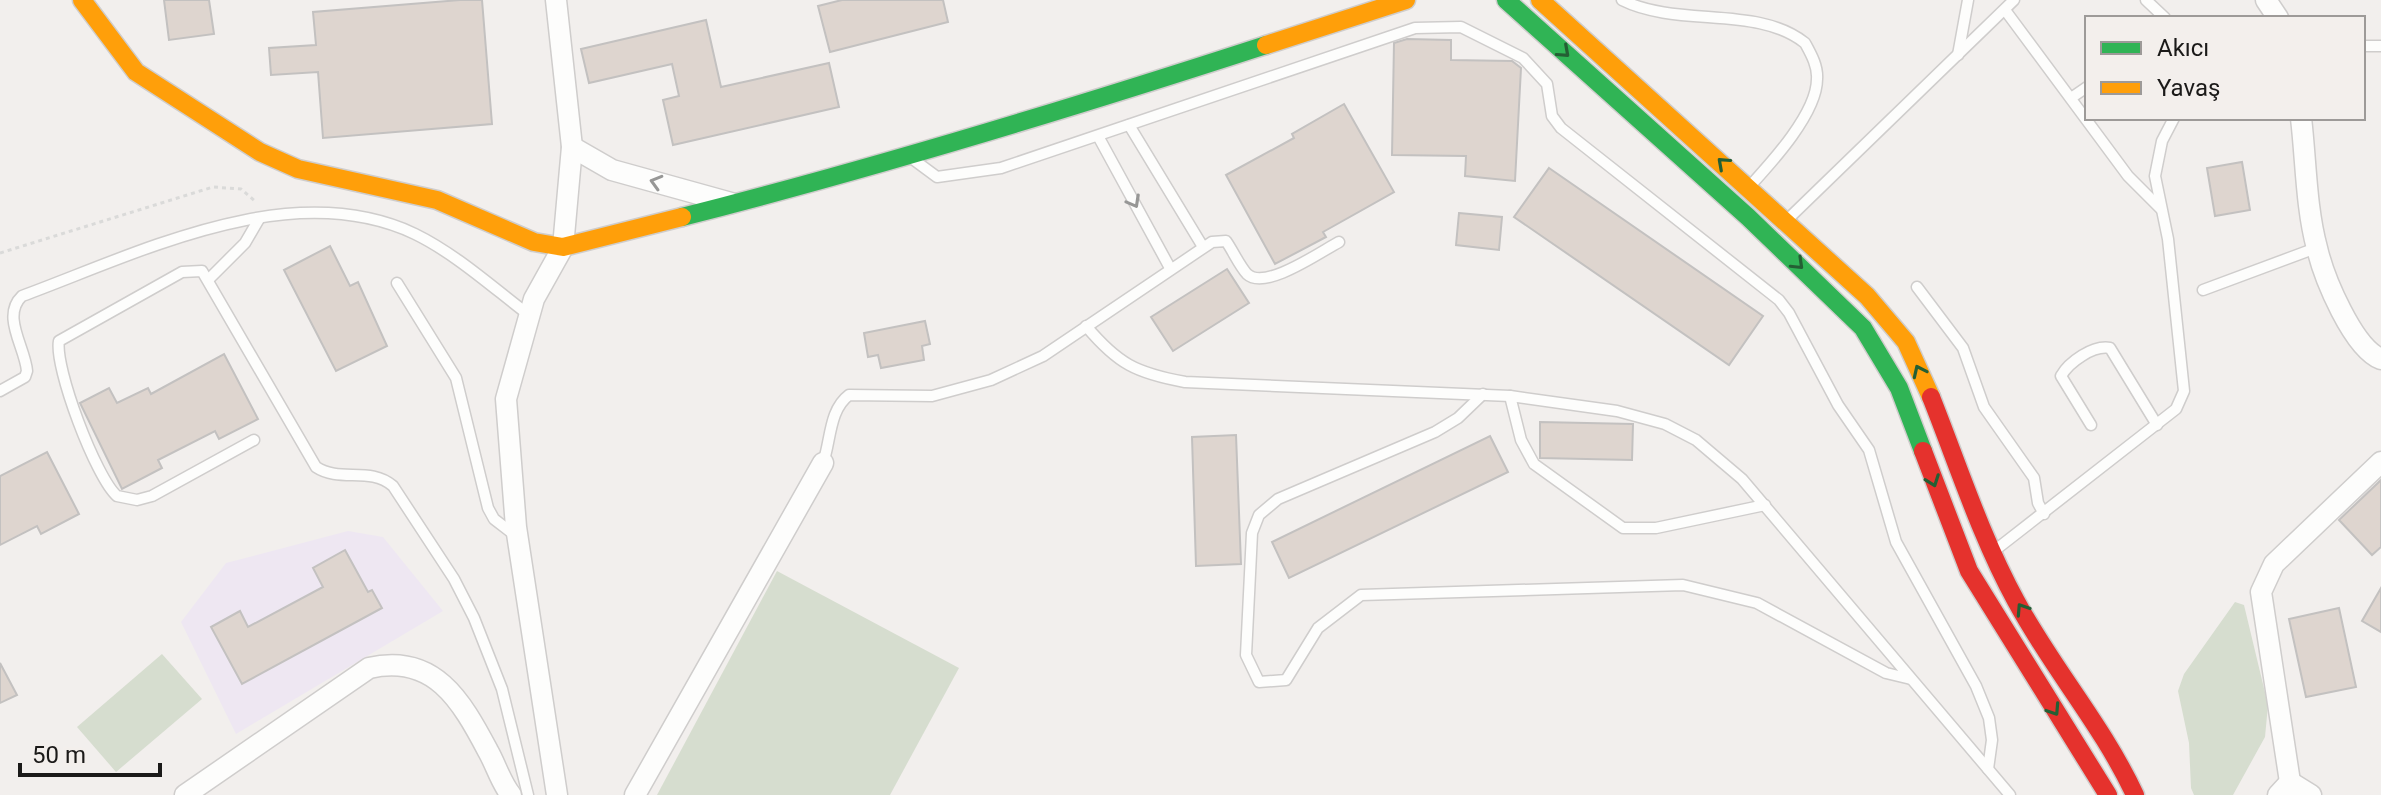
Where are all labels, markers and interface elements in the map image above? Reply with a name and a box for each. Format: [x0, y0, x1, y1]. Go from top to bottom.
legend [2085, 16, 2365, 120]
text: Akıcı [2157, 34, 2209, 62]
one-way arrow [1555, 42, 1569, 57]
text: Yavaş [2157, 74, 2220, 102]
one-way arrow [1717, 158, 1732, 173]
one-way arrow [649, 175, 663, 191]
one-way arrow [1124, 193, 1140, 208]
one-way arrow [1789, 255, 1803, 270]
one-way arrow [1913, 364, 1929, 379]
one-way arrow [1923, 473, 1939, 487]
one-way arrow [2016, 604, 2031, 618]
one-way arrow [2045, 701, 2060, 715]
scale bar [20, 727, 160, 777]
text: 50 m [32, 741, 86, 769]

